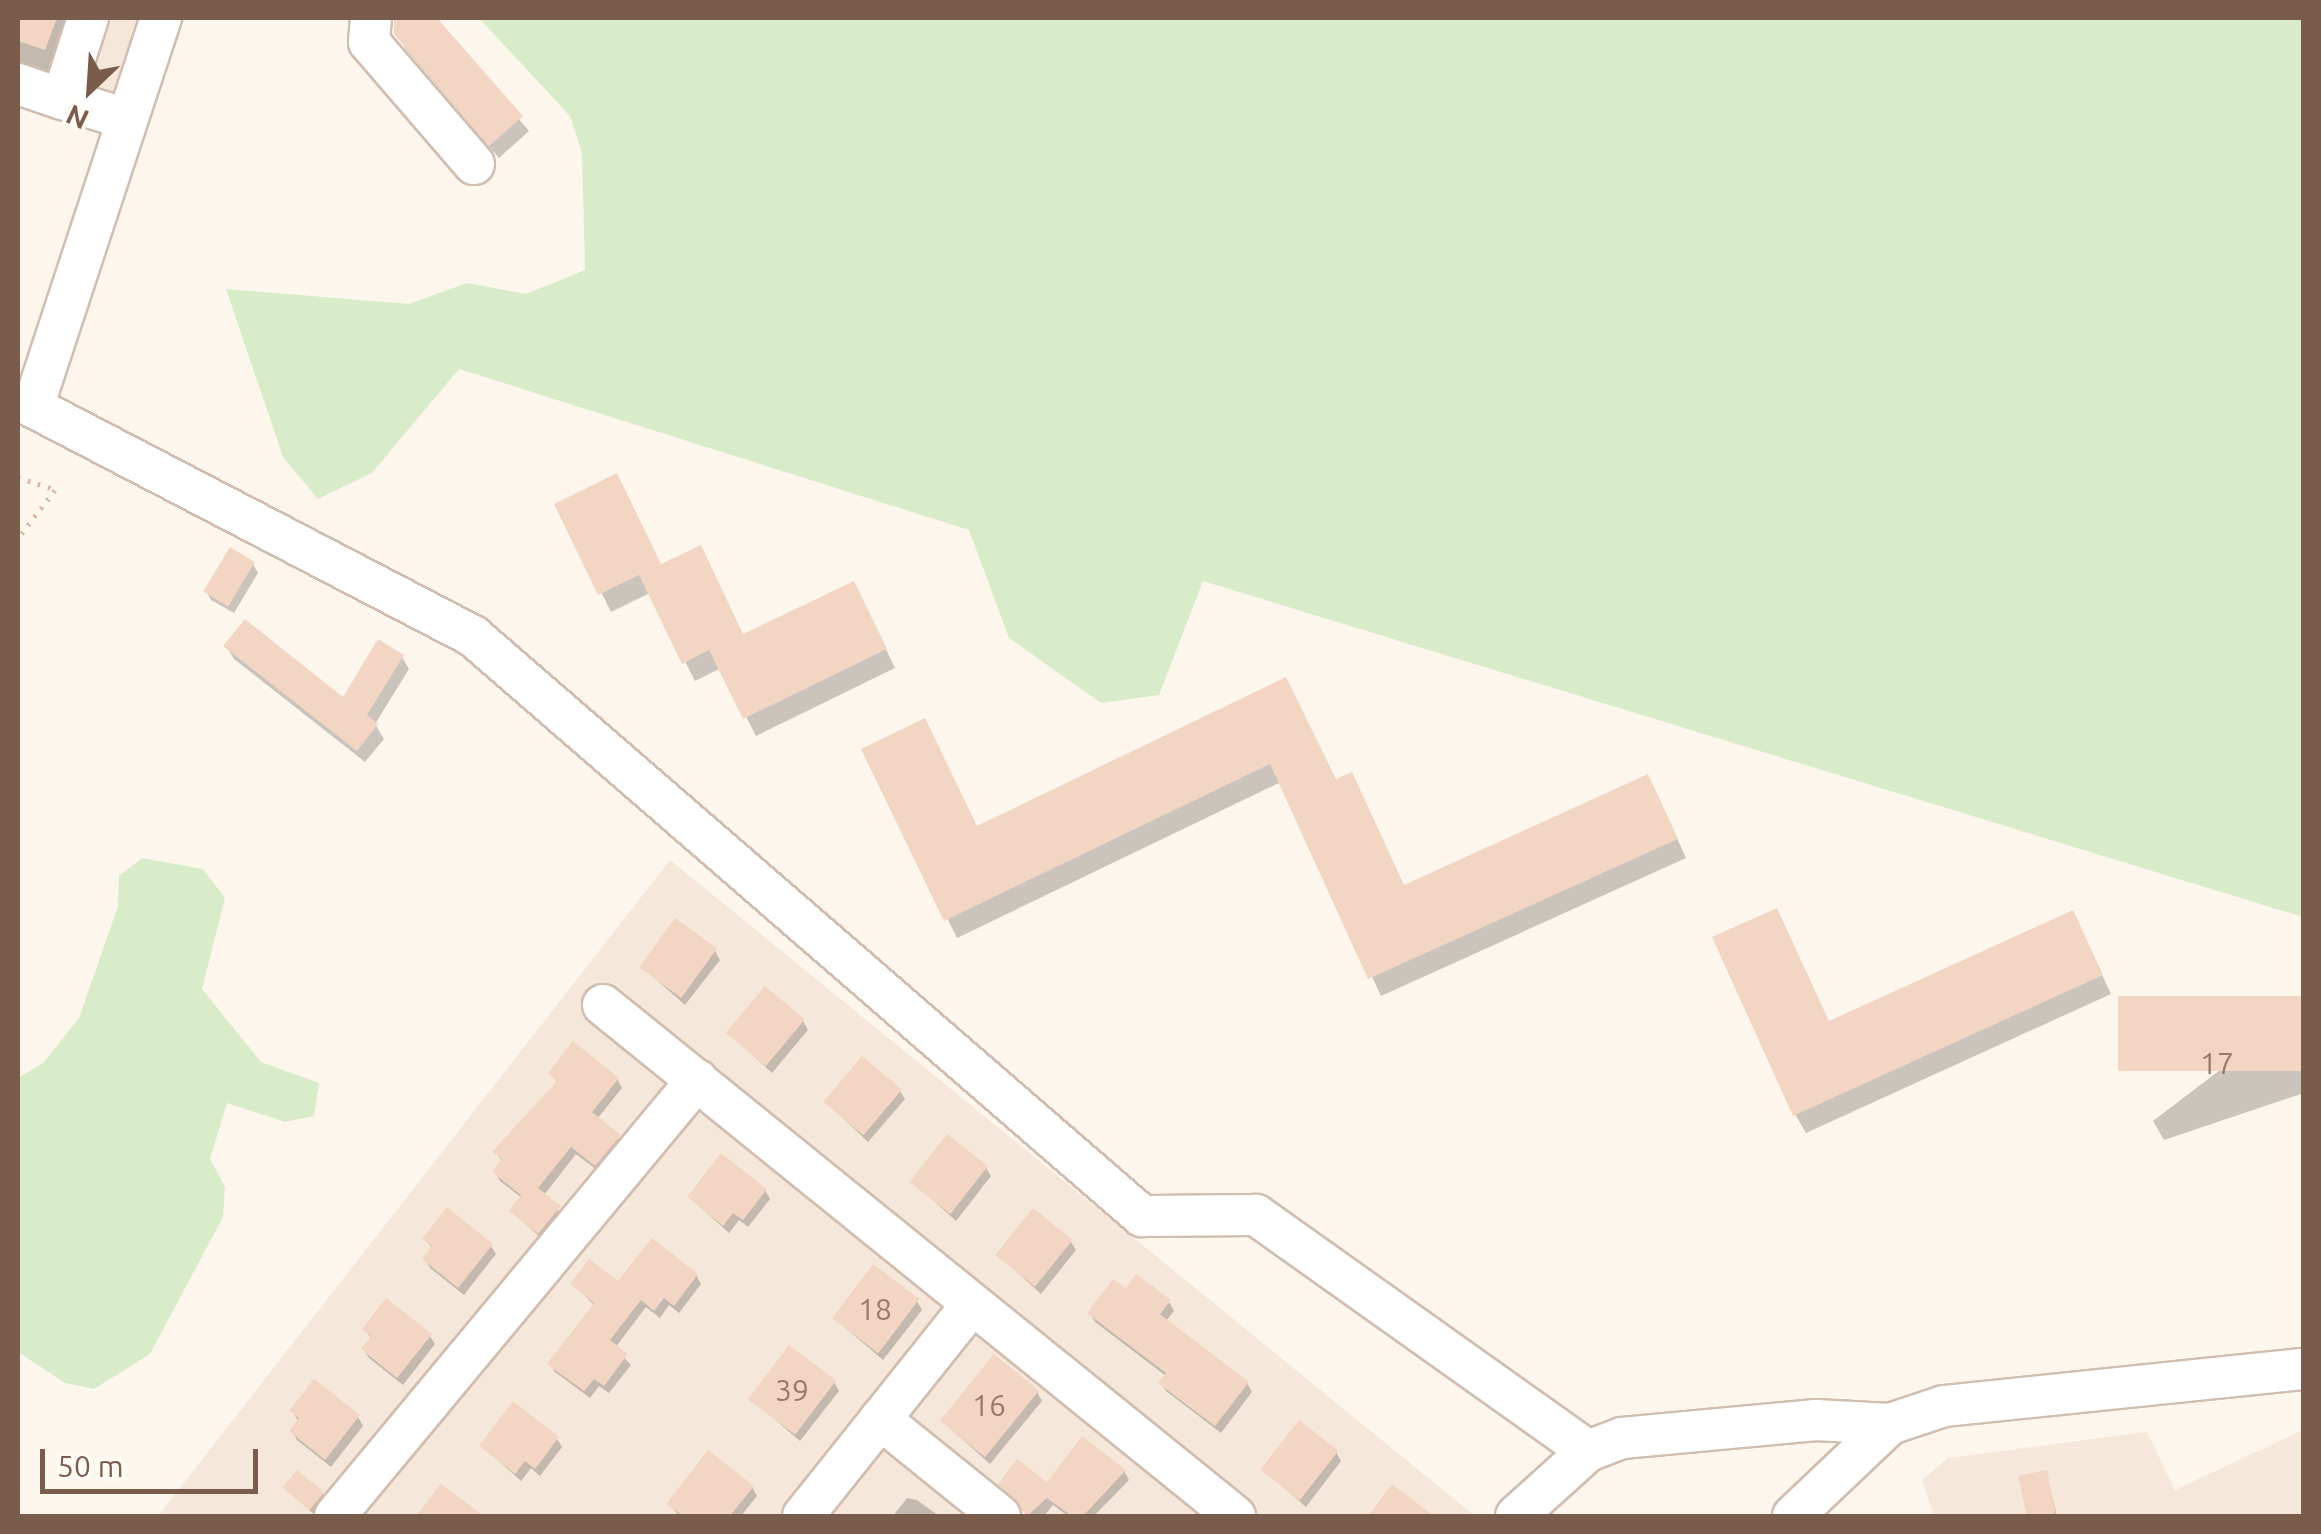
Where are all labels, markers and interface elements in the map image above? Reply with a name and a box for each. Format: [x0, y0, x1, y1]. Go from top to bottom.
north arrow [40, 40, 140, 140]
text: N [61, 99, 93, 136]
house number: 17 [2200, 1045, 2234, 1081]
house number: 18 [858, 1291, 892, 1327]
house number: 39 [775, 1372, 809, 1408]
house number: 16 [972, 1387, 1006, 1423]
scale bar [45, 1429, 262, 1491]
text: 50 m [57, 1449, 124, 1483]

